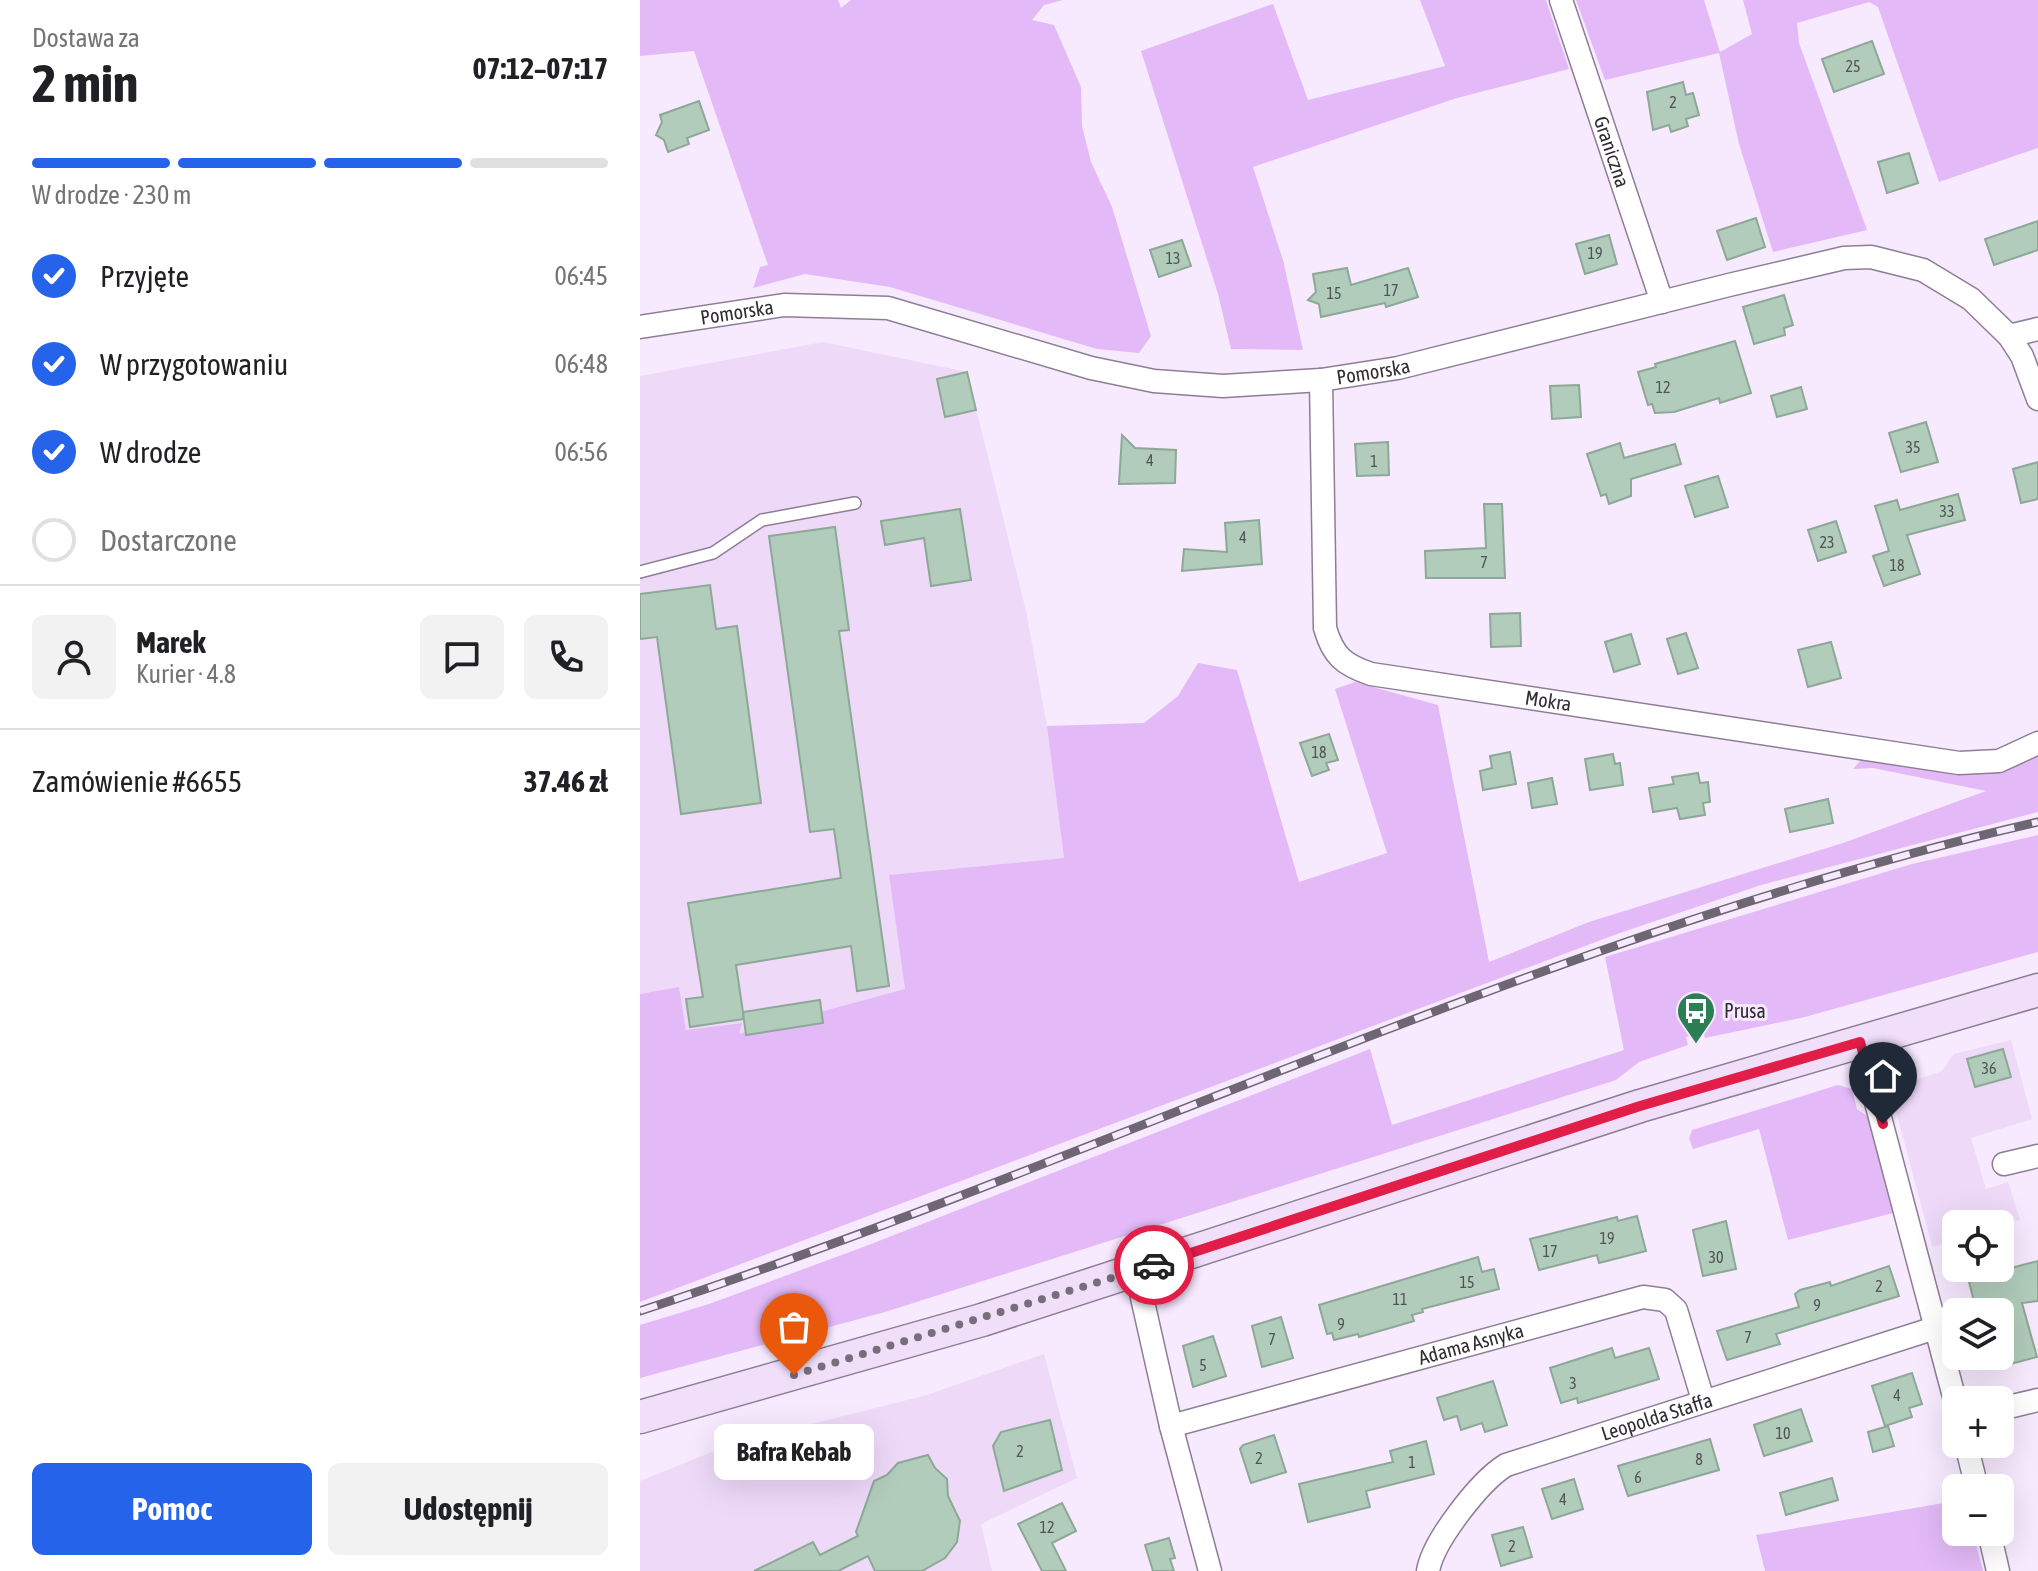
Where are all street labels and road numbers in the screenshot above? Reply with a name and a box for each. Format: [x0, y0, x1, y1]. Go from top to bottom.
street label: Graniczna [1590, 113, 1635, 190]
street label: Pomorska [699, 295, 775, 329]
street label: Pomorska [1335, 353, 1412, 388]
street label: Mokra [1524, 685, 1573, 715]
street label: Adama Asnyka [1416, 1318, 1526, 1369]
street label: Leopolda Staffa [1598, 1388, 1715, 1445]

